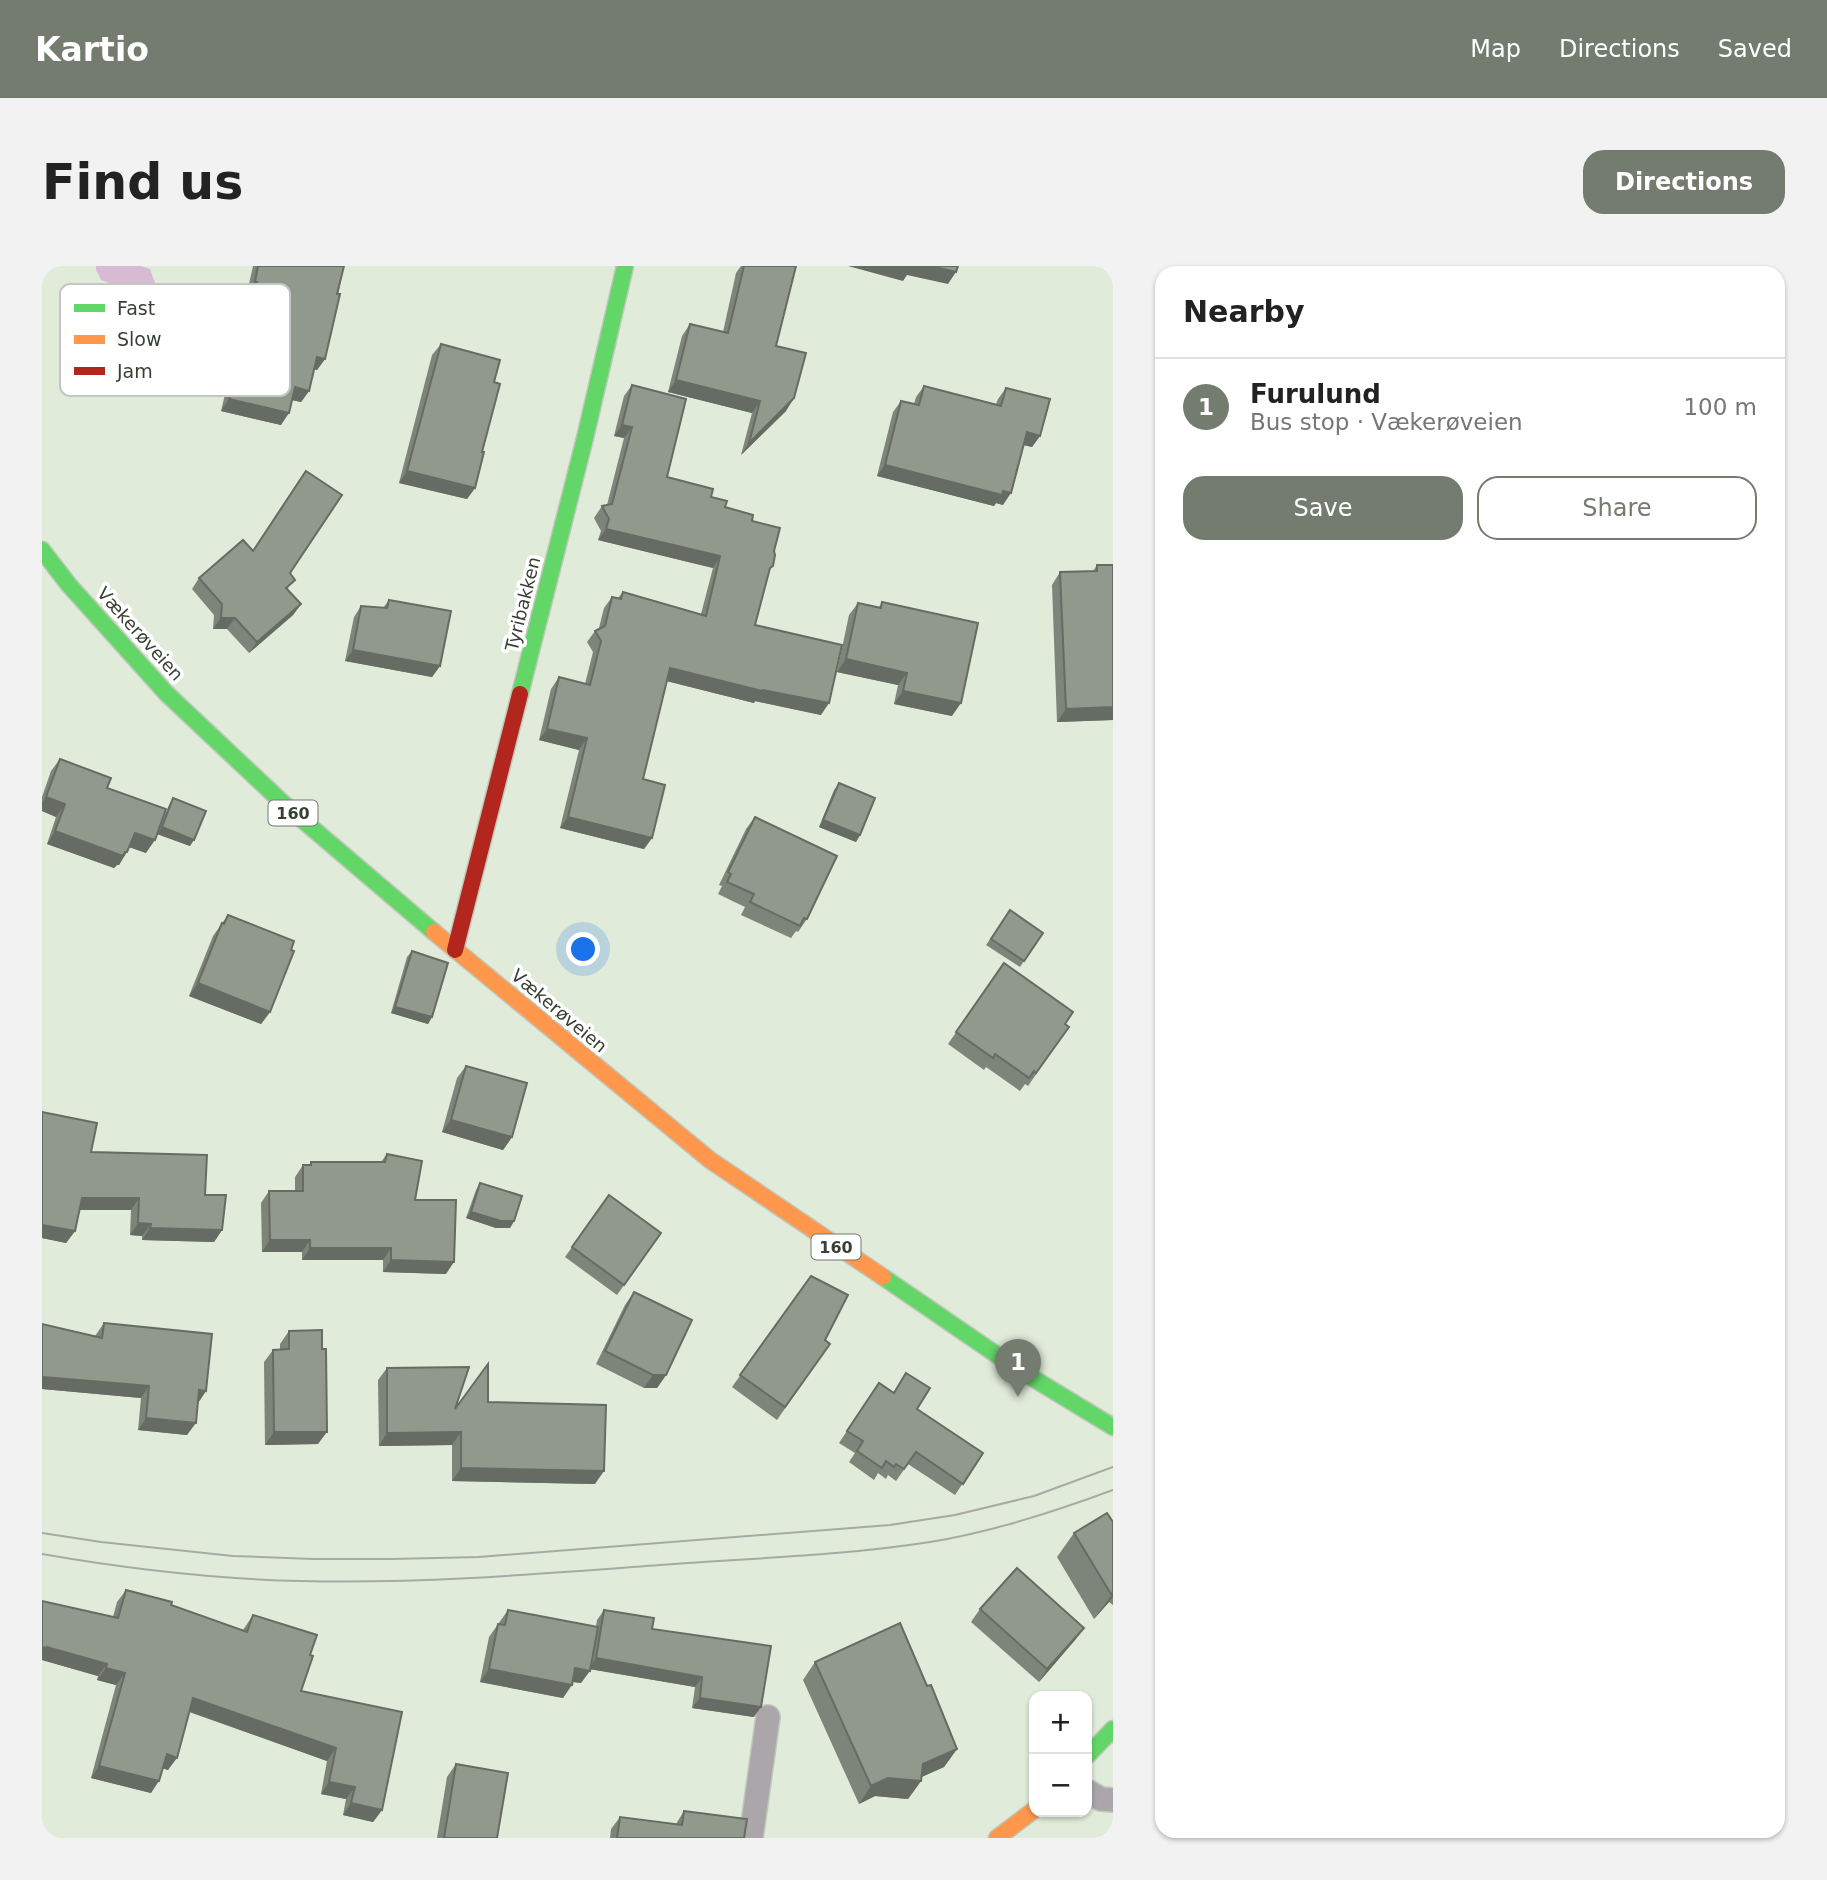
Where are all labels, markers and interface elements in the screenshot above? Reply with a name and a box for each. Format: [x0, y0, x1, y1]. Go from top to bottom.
text: Kartio [35, 30, 149, 69]
text: Map [1470, 35, 1521, 63]
text: Directions [1559, 35, 1680, 63]
text: Saved [1718, 35, 1792, 63]
button: Directions [1583, 150, 1785, 214]
text: Find us [42, 154, 243, 211]
legend [60, 284, 290, 396]
text: Nearby [1183, 294, 1305, 329]
text: Fast [117, 297, 155, 319]
text: Slow [117, 328, 162, 350]
text: Jam [116, 360, 153, 382]
text: Furulund [1250, 379, 1381, 409]
text: 1 [1198, 394, 1214, 420]
text: 100 m [1683, 394, 1757, 420]
text: Bus stop · Vækerøveien [1250, 409, 1523, 435]
button: Save [1183, 476, 1463, 540]
button: Share [1477, 476, 1757, 540]
street label: Tyribakken [500, 555, 544, 654]
street label: Vækerøveien [93, 583, 188, 685]
road number: 160 [268, 800, 318, 826]
your location [566, 932, 600, 966]
street label: Vækerøveien [507, 964, 611, 1057]
road number: 160 [812, 1234, 860, 1259]
pin: 1 [995, 1339, 1041, 1397]
map controls [1029, 1691, 1092, 1817]
button: + [1029, 1691, 1092, 1754]
button: − [1029, 1754, 1092, 1817]

